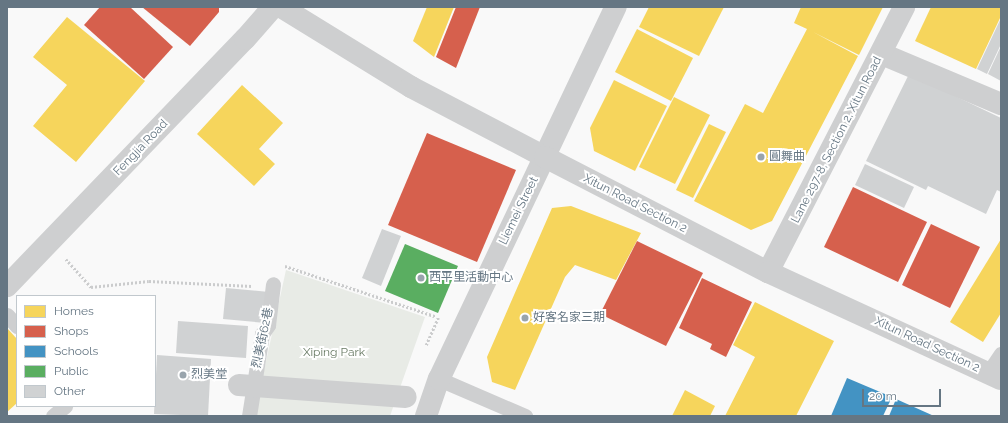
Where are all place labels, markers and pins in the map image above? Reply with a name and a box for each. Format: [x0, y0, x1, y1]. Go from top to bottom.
place label: 圓舞曲 [769, 150, 805, 164]
marker: 圓舞曲 [756, 152, 766, 162]
place label: 西平里活動中心 [429, 271, 513, 285]
marker: 西平里活動中心 [416, 273, 426, 283]
place label: 好客名家三期 [533, 311, 605, 325]
marker: 好客名家三期 [520, 313, 530, 323]
place label: 烈美堂 [191, 368, 227, 382]
marker: 烈美堂 [178, 370, 188, 380]

